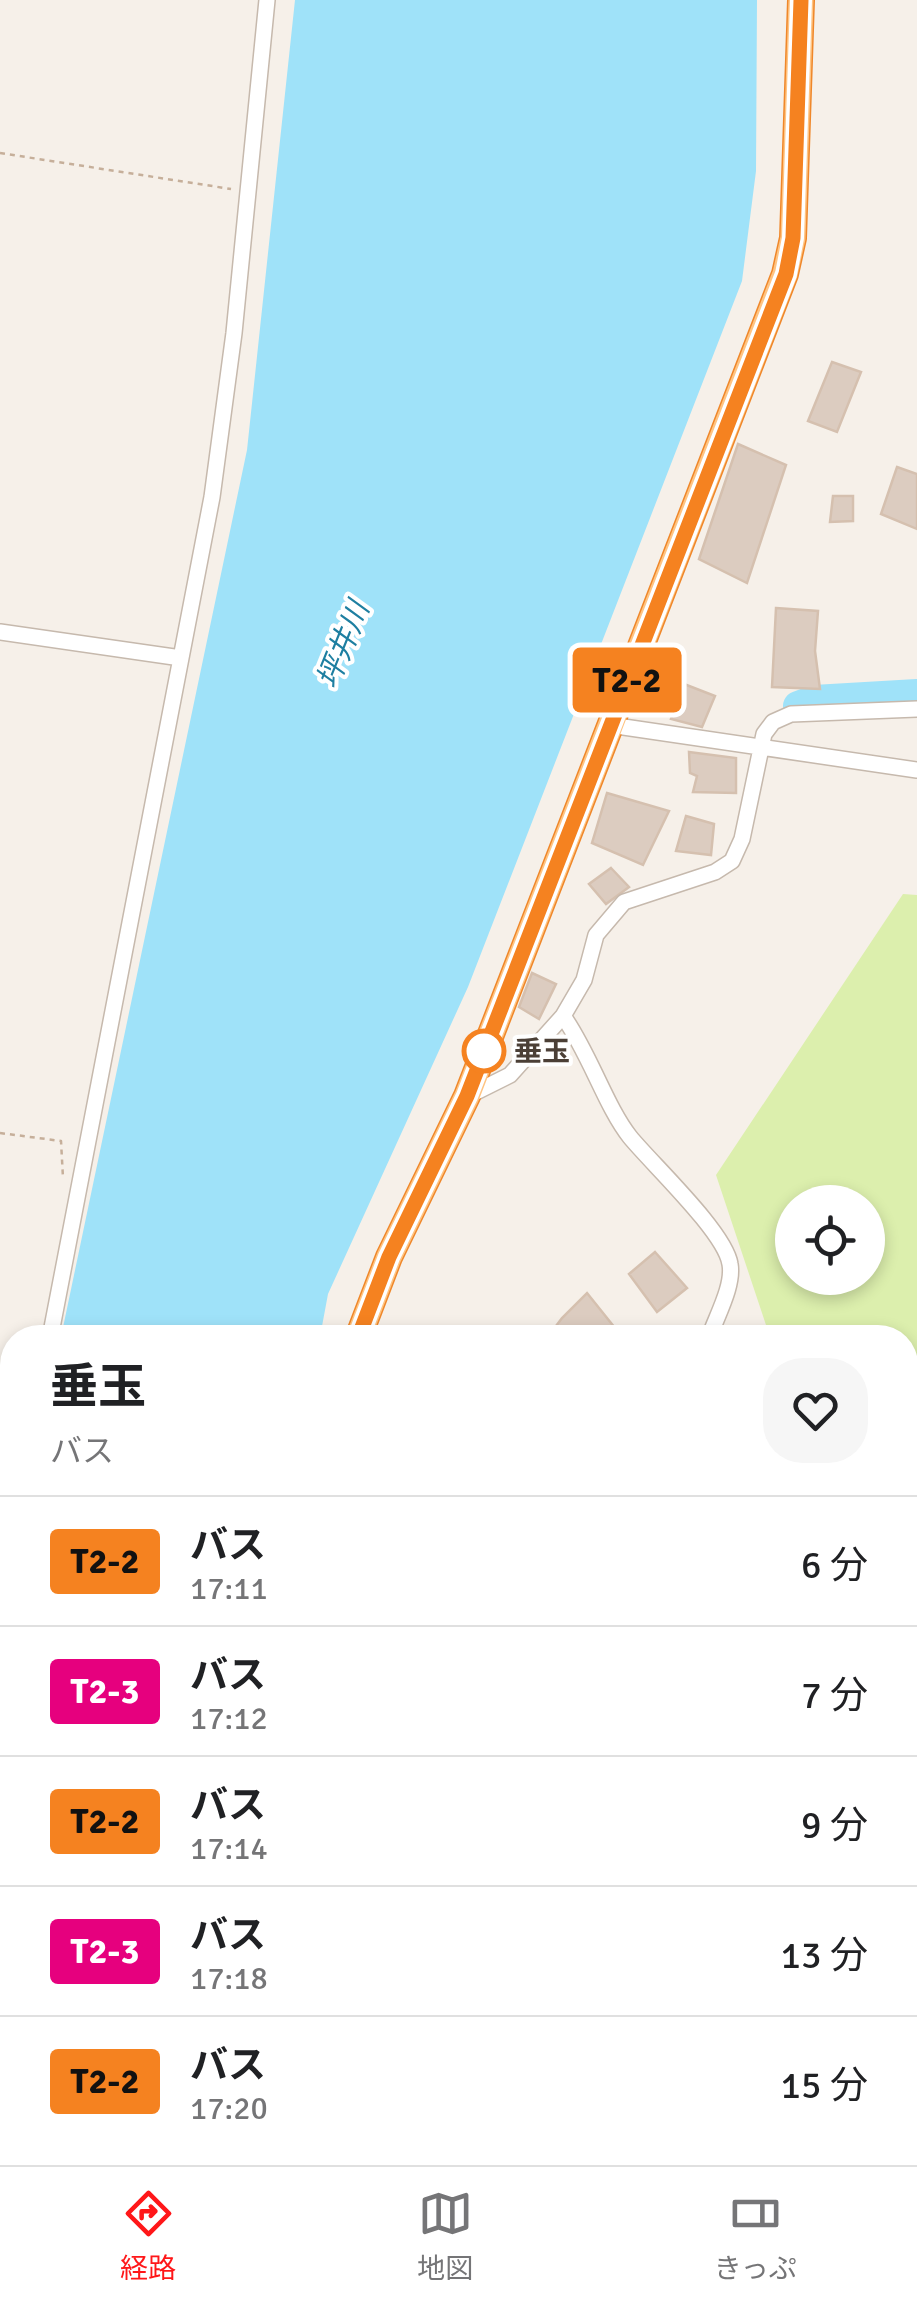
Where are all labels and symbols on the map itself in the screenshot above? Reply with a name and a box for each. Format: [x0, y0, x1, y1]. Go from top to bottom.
water label: 坪井川 [309, 594, 379, 694]
line badge: T2-2 [557, 648, 697, 712]
marker: 垂玉 [463, 1030, 505, 1072]
place label: 垂玉 [514, 1035, 570, 1069]

